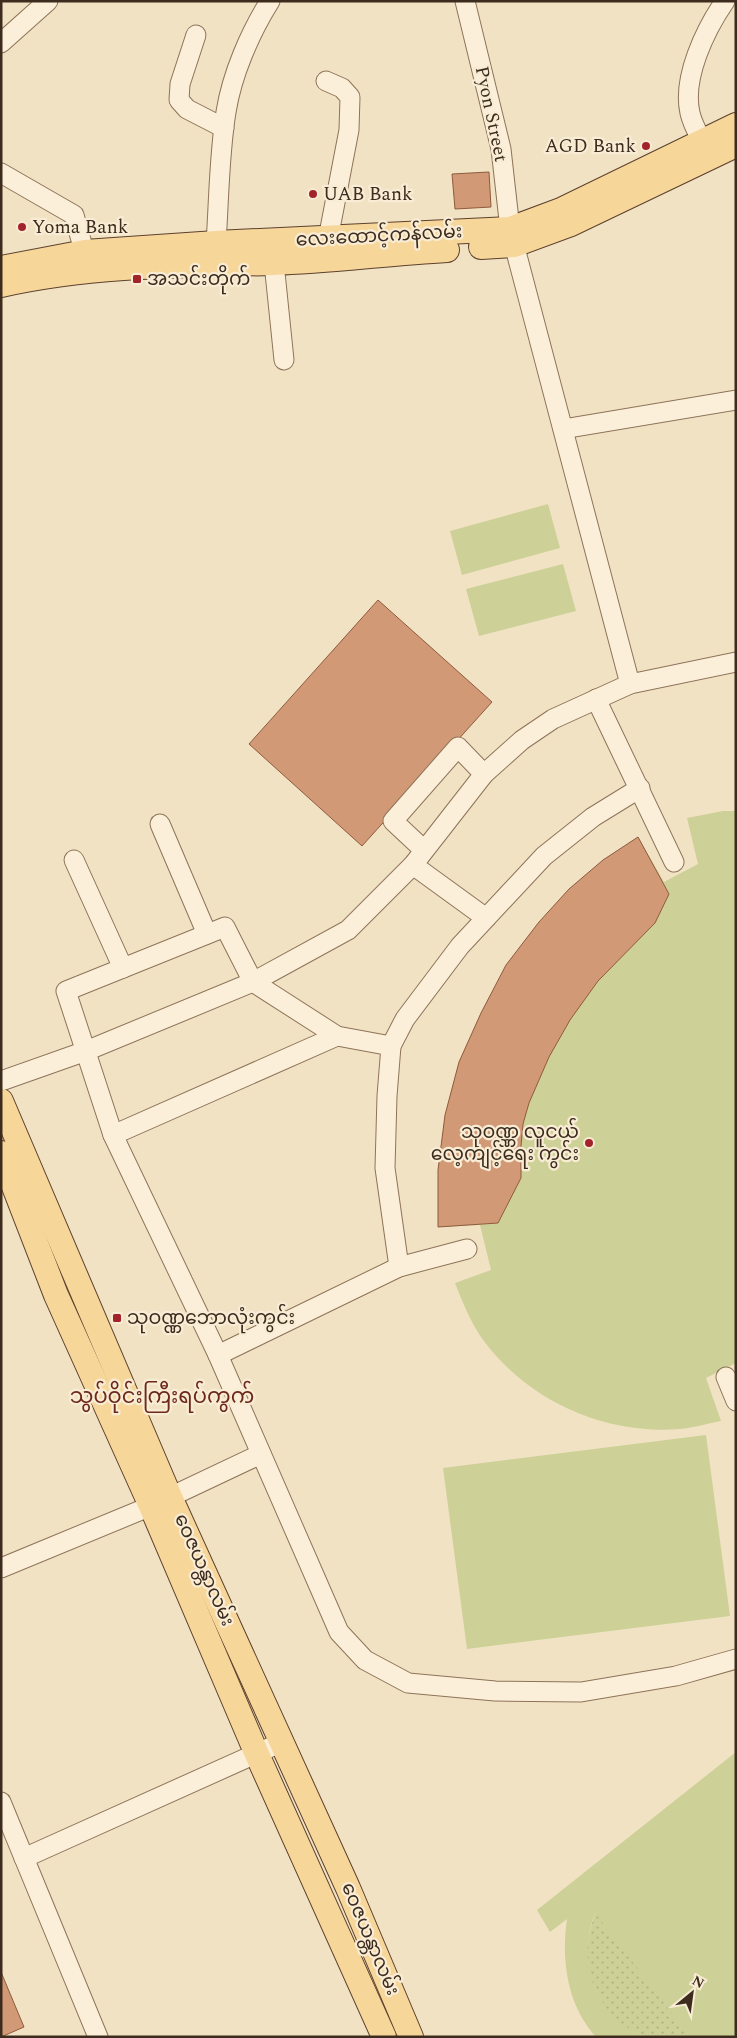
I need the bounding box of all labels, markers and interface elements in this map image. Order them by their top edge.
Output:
street label: Pyon Street [467,63,515,165]
place label: AGD Bank [545,132,636,161]
marker: AGD Bank [640,140,652,152]
place label: UAB Bank [323,180,413,209]
marker: UAB Bank [307,188,319,200]
place label: Yoma Bank [32,213,129,242]
street label: လေးထောင့်ကန်လမ်း [295,216,463,255]
marker: Yoma Bank [16,221,28,233]
place label: အသင်းတိုက် [147,264,250,295]
marker: အသင်းတိုက် [131,273,143,285]
place label: သုဝဏ္ဏ လူငယ် လေ့ကျင့်ရေး ကွင်း [431,1117,579,1169]
marker: သုဝဏ္ဏ လူငယ် လေ့ကျင့်ရေး ကွင်း [583,1137,595,1149]
place label: သုဝဏ္ဏဘောလုံးကွင်း [127,1303,295,1334]
marker: သုဝဏ္ဏဘောလုံးကွင်း [111,1312,123,1324]
district label: သွပ်ဝိုင်းကြီးရပ်ကွက် [70,1380,254,1413]
street label: ဝေဇယန္တာလမ်း [166,1509,243,1631]
street label: ဝေဇယန္တာလမ်း [333,1878,408,2000]
north arrow [667,1968,717,2018]
text: N [688,1970,708,1994]

